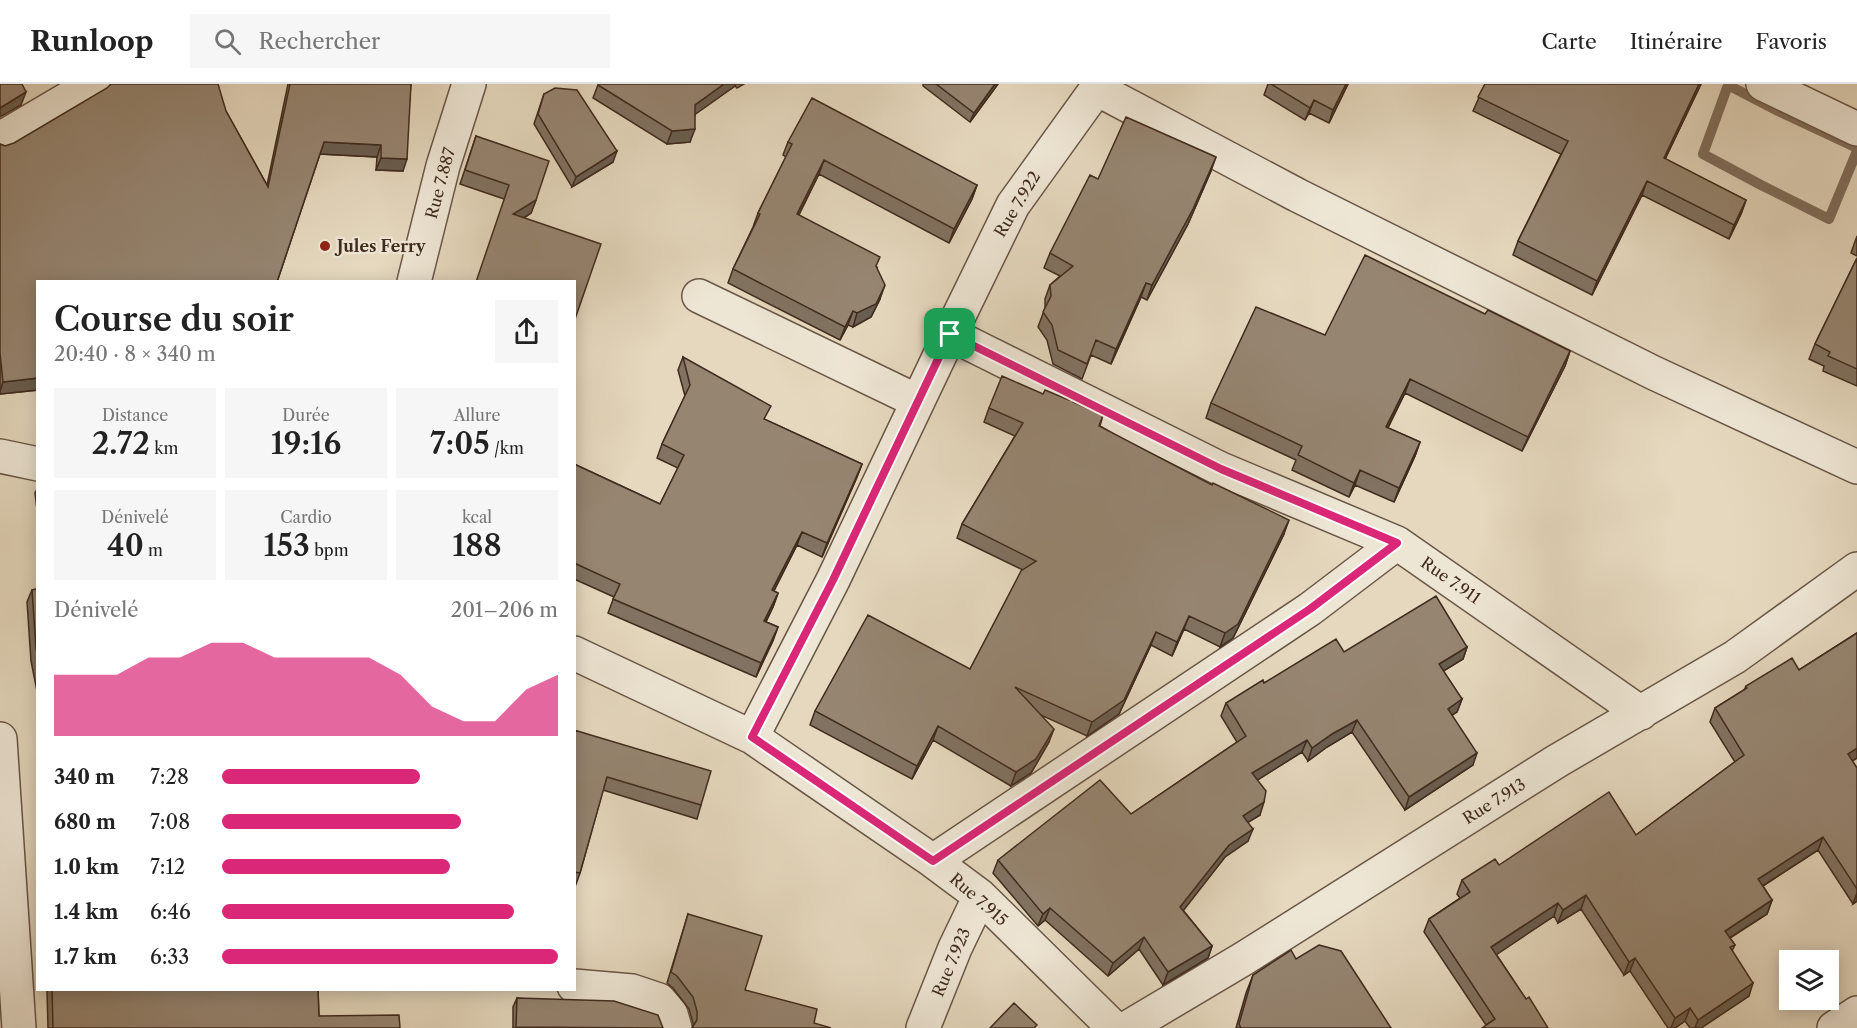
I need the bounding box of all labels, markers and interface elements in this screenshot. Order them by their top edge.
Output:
search box [190,14,610,68]
text: Runloop [30,24,154,58]
icon: search [211,25,244,58]
text: Rechercher [259,28,380,55]
text: Carte [1541,29,1597,54]
text: Itinéraire [1630,29,1723,54]
text: Favoris [1756,29,1827,54]
street label: Rue 7.887 [421,145,459,221]
street label: Rue 7.922 [990,167,1044,241]
place label: Jules Ferry [334,236,427,256]
marker: Jules Ferry [318,239,332,253]
text: Course du soir [54,299,294,340]
button: share [495,300,558,363]
pin [924,308,975,359]
icon: arrive [933,317,966,350]
text: 20:40 · 8 × 340 m [54,342,216,366]
text: Distance [102,405,168,425]
text: Durée [282,405,330,425]
text: Allure [454,405,500,425]
text: 2.72 [92,425,150,462]
text: 19:16 [271,425,341,462]
text: 7:05 [430,425,490,462]
text: km [150,438,178,458]
text: /km [490,438,524,458]
text: Dénivelé [101,507,169,527]
text: Cardio [280,507,332,527]
text: kcal [462,507,492,527]
text: 40 [107,527,144,564]
text: 153 [263,527,310,564]
text: 188 [452,527,502,564]
text: m [144,540,163,560]
text: bpm [310,540,349,560]
street label: Rue 7.911 [1417,552,1485,608]
text: Dénivelé [54,598,138,622]
text: 201–206 m [451,598,558,622]
text: 340 m [54,765,115,789]
text: 7:28 [150,765,189,789]
street label: Rue 7.913 [1459,774,1529,828]
text: 680 m [54,810,116,834]
text: 7:08 [150,810,190,834]
text: 1.0 km [54,855,119,879]
text: 7:12 [150,855,185,879]
street label: Rue 7.915 [946,868,1012,930]
text: 1.4 km [54,900,119,924]
text: 6:46 [150,900,191,924]
street label: Rue 7.923 [928,925,974,999]
text: 1.7 km [54,945,117,969]
text: 6:33 [150,945,189,969]
map controls [1779,950,1839,1010]
button: layers [1779,950,1839,1010]

